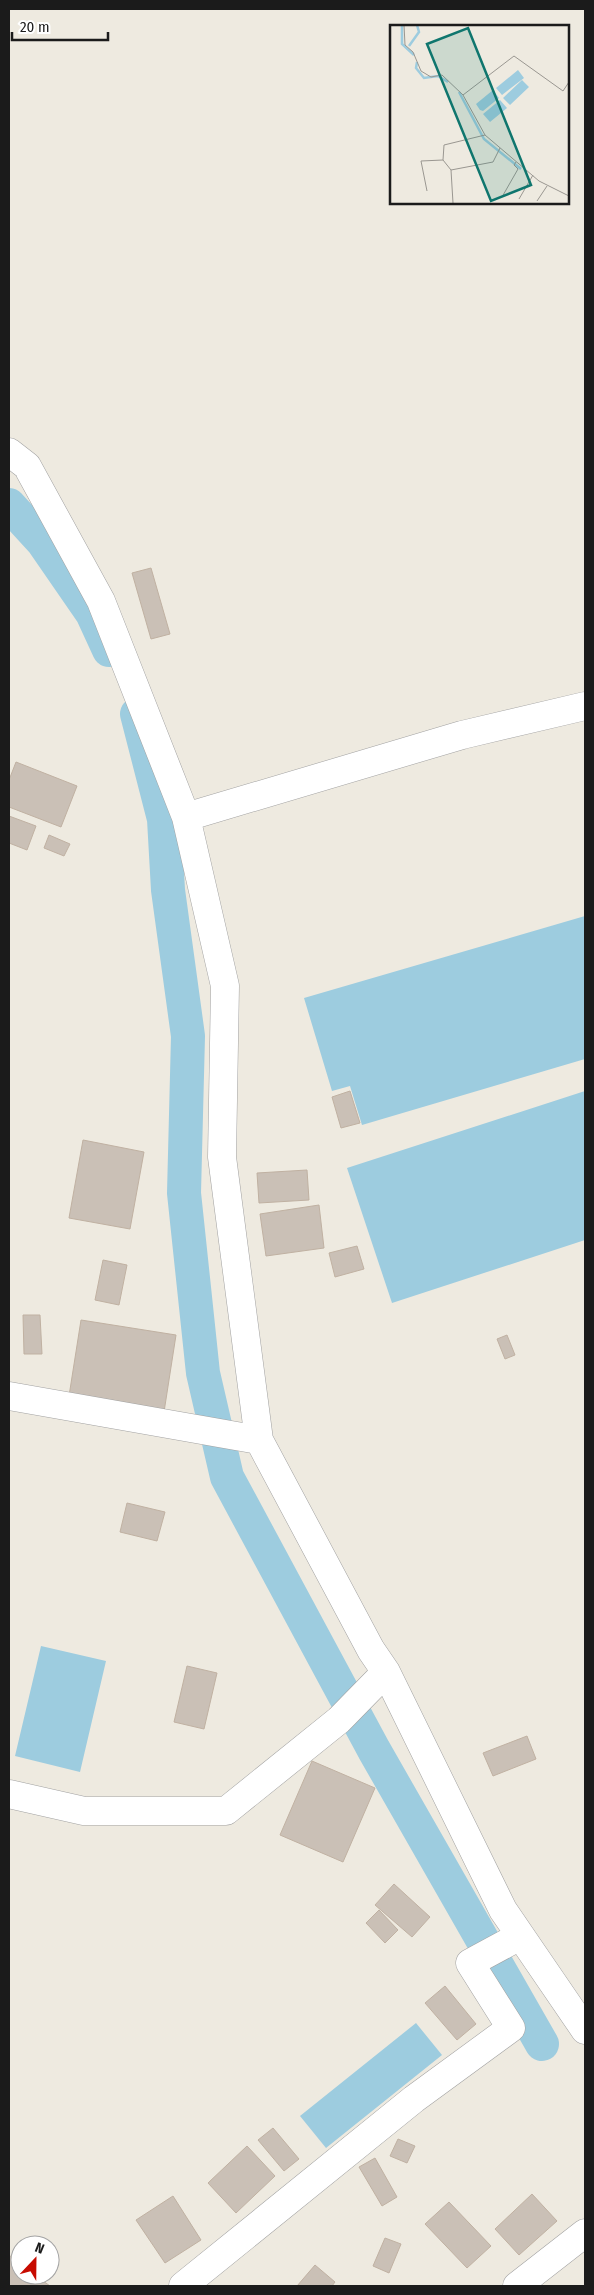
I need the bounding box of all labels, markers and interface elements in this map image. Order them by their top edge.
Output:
scale bar [12,10,109,42]
text: 20 m [20,18,50,36]
inset map [390,25,569,204]
north arrow [10,2235,60,2285]
text: N [33,2239,47,2258]

